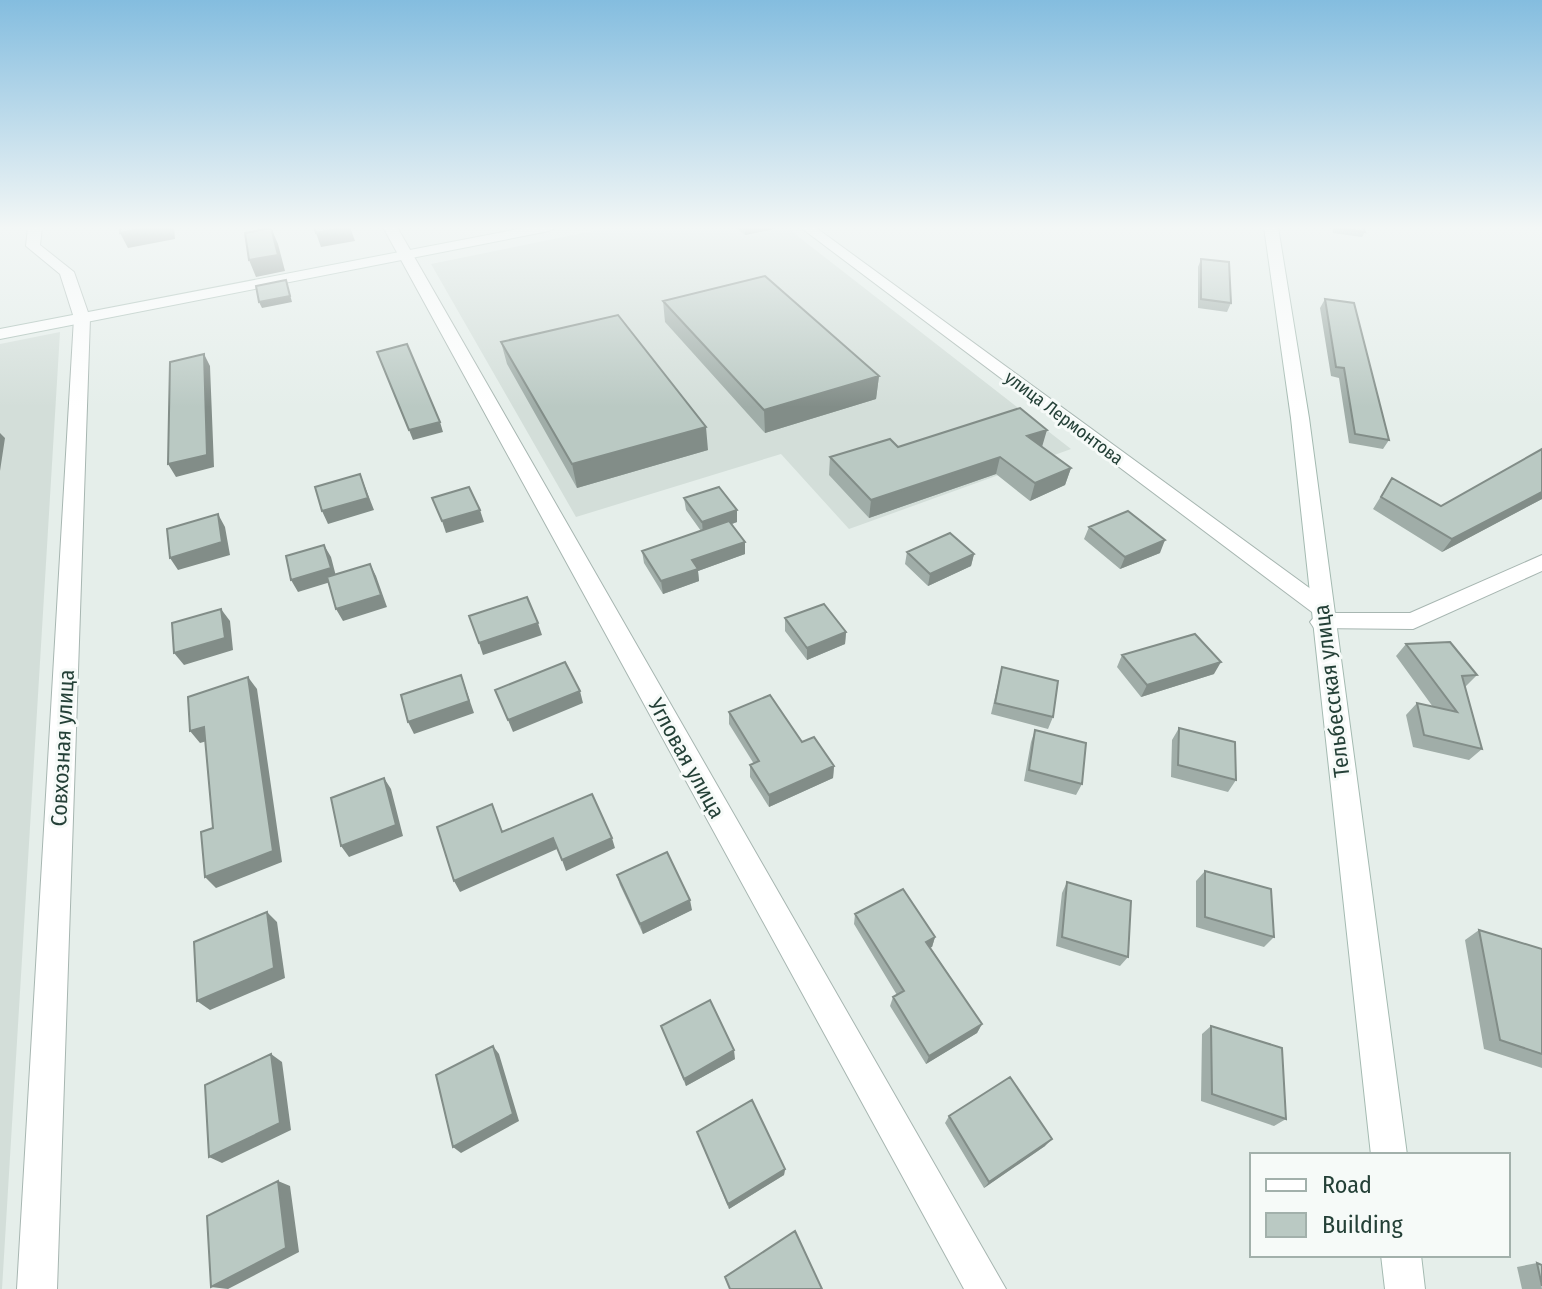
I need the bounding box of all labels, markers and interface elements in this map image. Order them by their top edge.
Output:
street label: улица Лермонтова [1001,366,1128,470]
street label: Тельбесская улица [1308,603,1355,779]
street label: Совхозная улица [45,669,80,827]
street label: Угловая улица [642,693,731,823]
legend [1250,1153,1510,1257]
text: Road [1322,1171,1372,1199]
text: Building [1322,1211,1404,1239]

